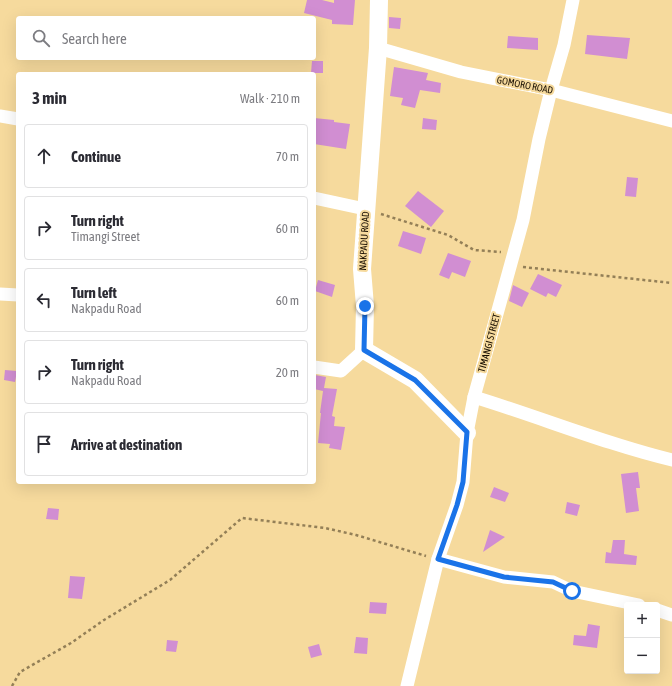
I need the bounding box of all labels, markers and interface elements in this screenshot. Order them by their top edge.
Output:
search box [16,16,316,60]
icon: search [30,27,52,49]
text: Search here [62,30,127,47]
street label: GOMORO ROAD [496,74,554,96]
text: 3 min [32,88,67,108]
text: Walk · 210 m [240,91,300,106]
icon: ahead [33,145,55,167]
text: Continue [71,148,121,165]
text: 70 m [276,149,299,164]
street label: NAKPADU ROAD [357,211,371,271]
text: Turn right [71,212,124,229]
icon: right [33,217,55,239]
text: 60 m [276,221,299,236]
text: Timangi Street [71,229,140,244]
text: Turn left [71,284,117,301]
icon: left [33,289,55,311]
text: 60 m [276,293,299,308]
route end [356,297,374,315]
text: Nakpadu Road [71,301,142,316]
street label: TIMANGI STREET [476,312,502,373]
text: Turn right [71,356,124,373]
icon: right [33,361,55,383]
text: 20 m [276,365,299,380]
text: Nakpadu Road [71,373,142,388]
icon: arrive [33,433,55,455]
text: Arrive at destination [71,436,182,453]
route start [563,582,581,600]
map controls [624,602,660,674]
button: + [624,602,660,638]
button: − [624,638,660,674]

